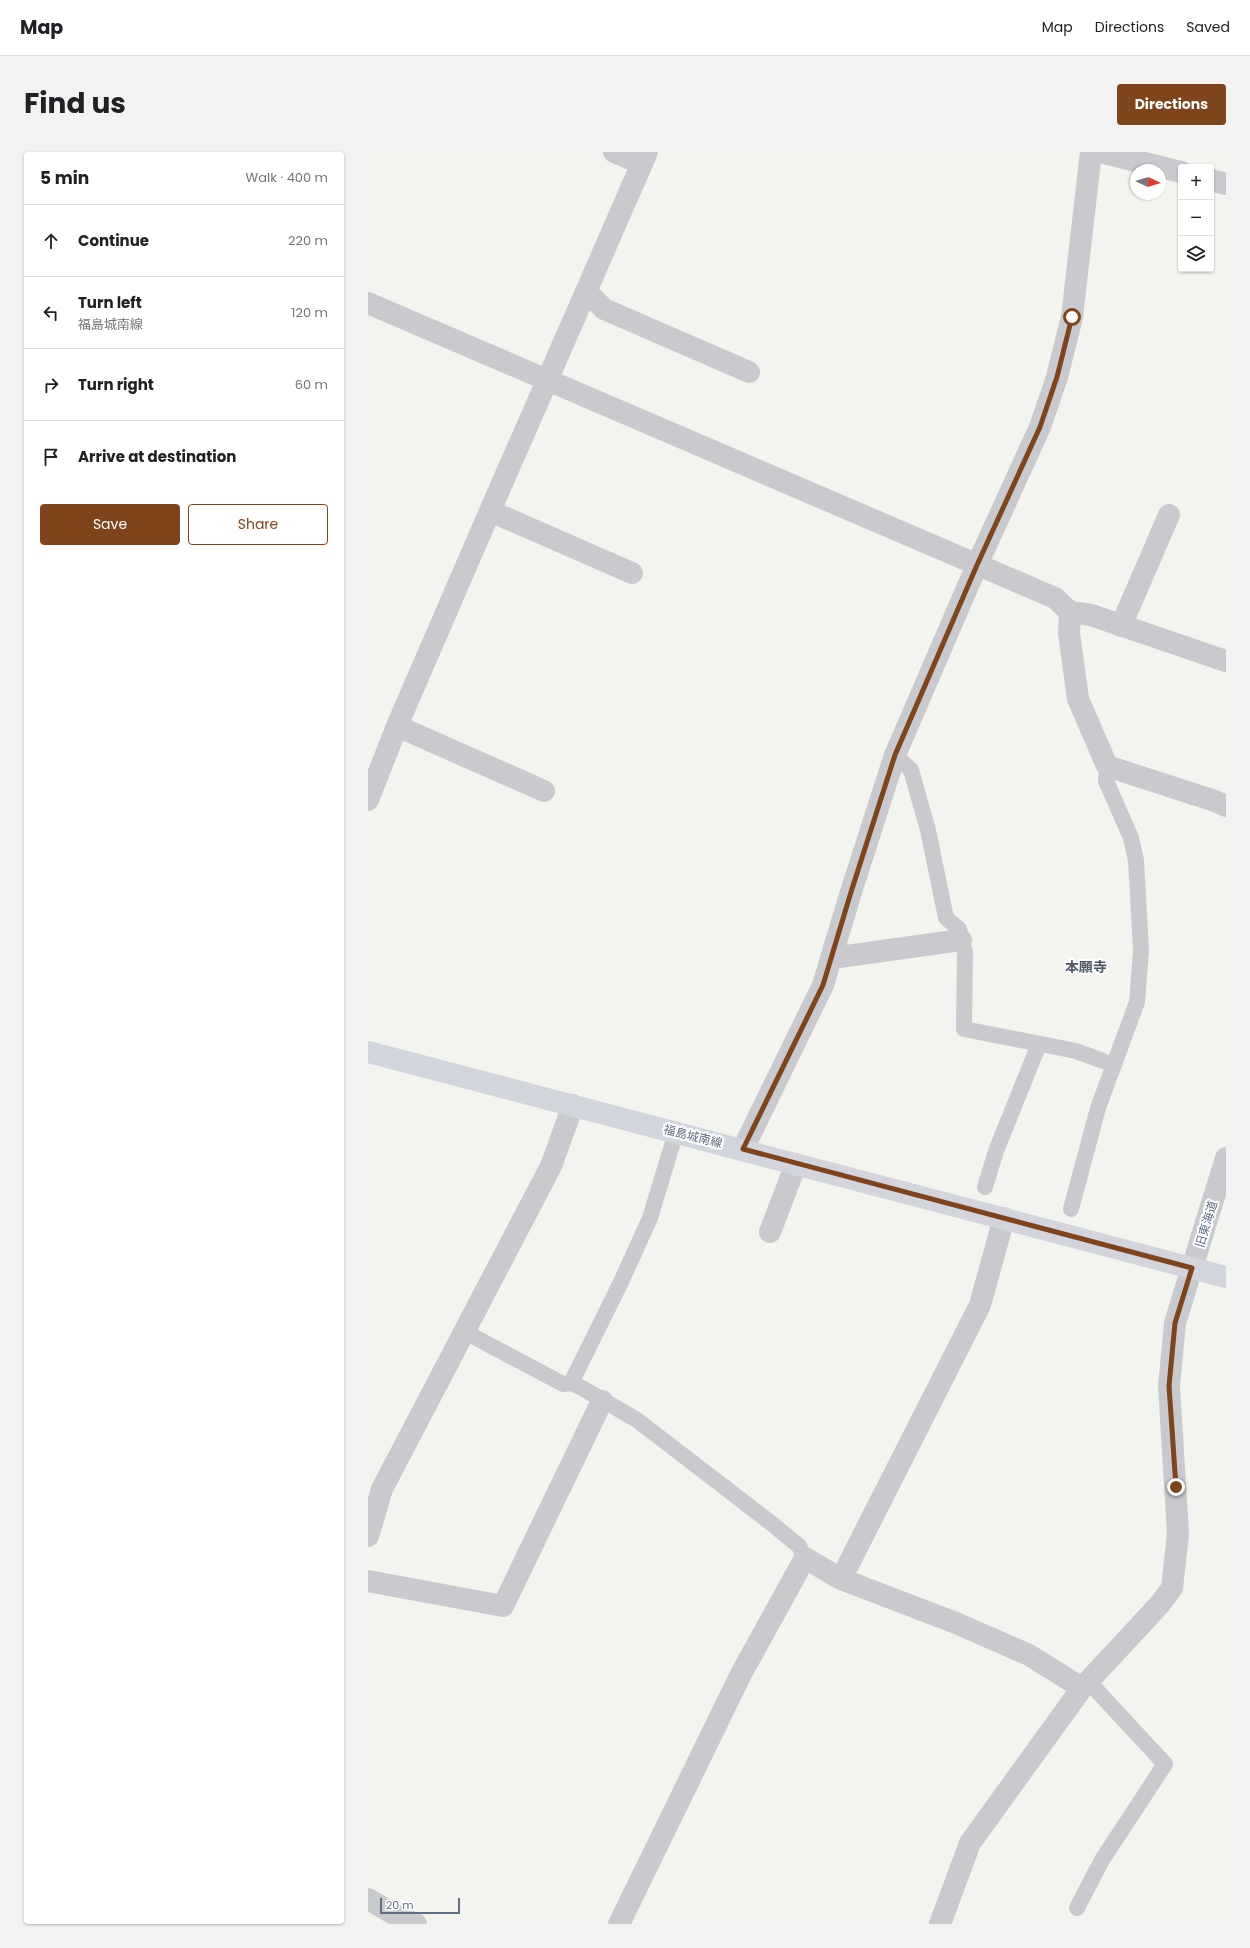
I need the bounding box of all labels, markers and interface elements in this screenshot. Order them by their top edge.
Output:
text: Map [20,14,63,41]
text: Map [1042,17,1073,37]
text: Directions [1095,17,1164,37]
text: Saved [1186,17,1230,37]
text: Find us [24,84,126,123]
button: Directions [1117,84,1226,125]
north arrow [1130,164,1166,200]
map controls [1178,164,1214,272]
button: + [1178,164,1214,200]
text: 5 min [40,166,89,190]
text: Walk · 400 m [246,168,328,187]
button: − [1178,200,1214,236]
icon: ahead [40,230,62,252]
text: Continue [78,230,149,251]
text: 220 m [288,231,328,250]
button: layers [1178,236,1214,272]
text: Turn left [78,292,142,313]
icon: left [40,302,62,324]
text: 120 m [291,303,328,322]
route start [1063,308,1081,326]
text: 福島城南線 [78,315,143,334]
icon: right [40,374,62,396]
text: Turn right [78,374,154,395]
text: 60 m [295,375,328,394]
icon: arrive [40,446,62,468]
text: Arrive at destination [78,446,236,467]
button: Save [40,504,180,545]
button: Share [188,504,328,545]
district label: 本願寺 [1065,957,1107,977]
street label: 福島城南線 [662,1120,724,1152]
street label: 旧東海道 [1191,1199,1221,1249]
route end [1167,1478,1185,1496]
scale bar [380,1896,460,1915]
text: 20 m [386,1897,414,1913]

